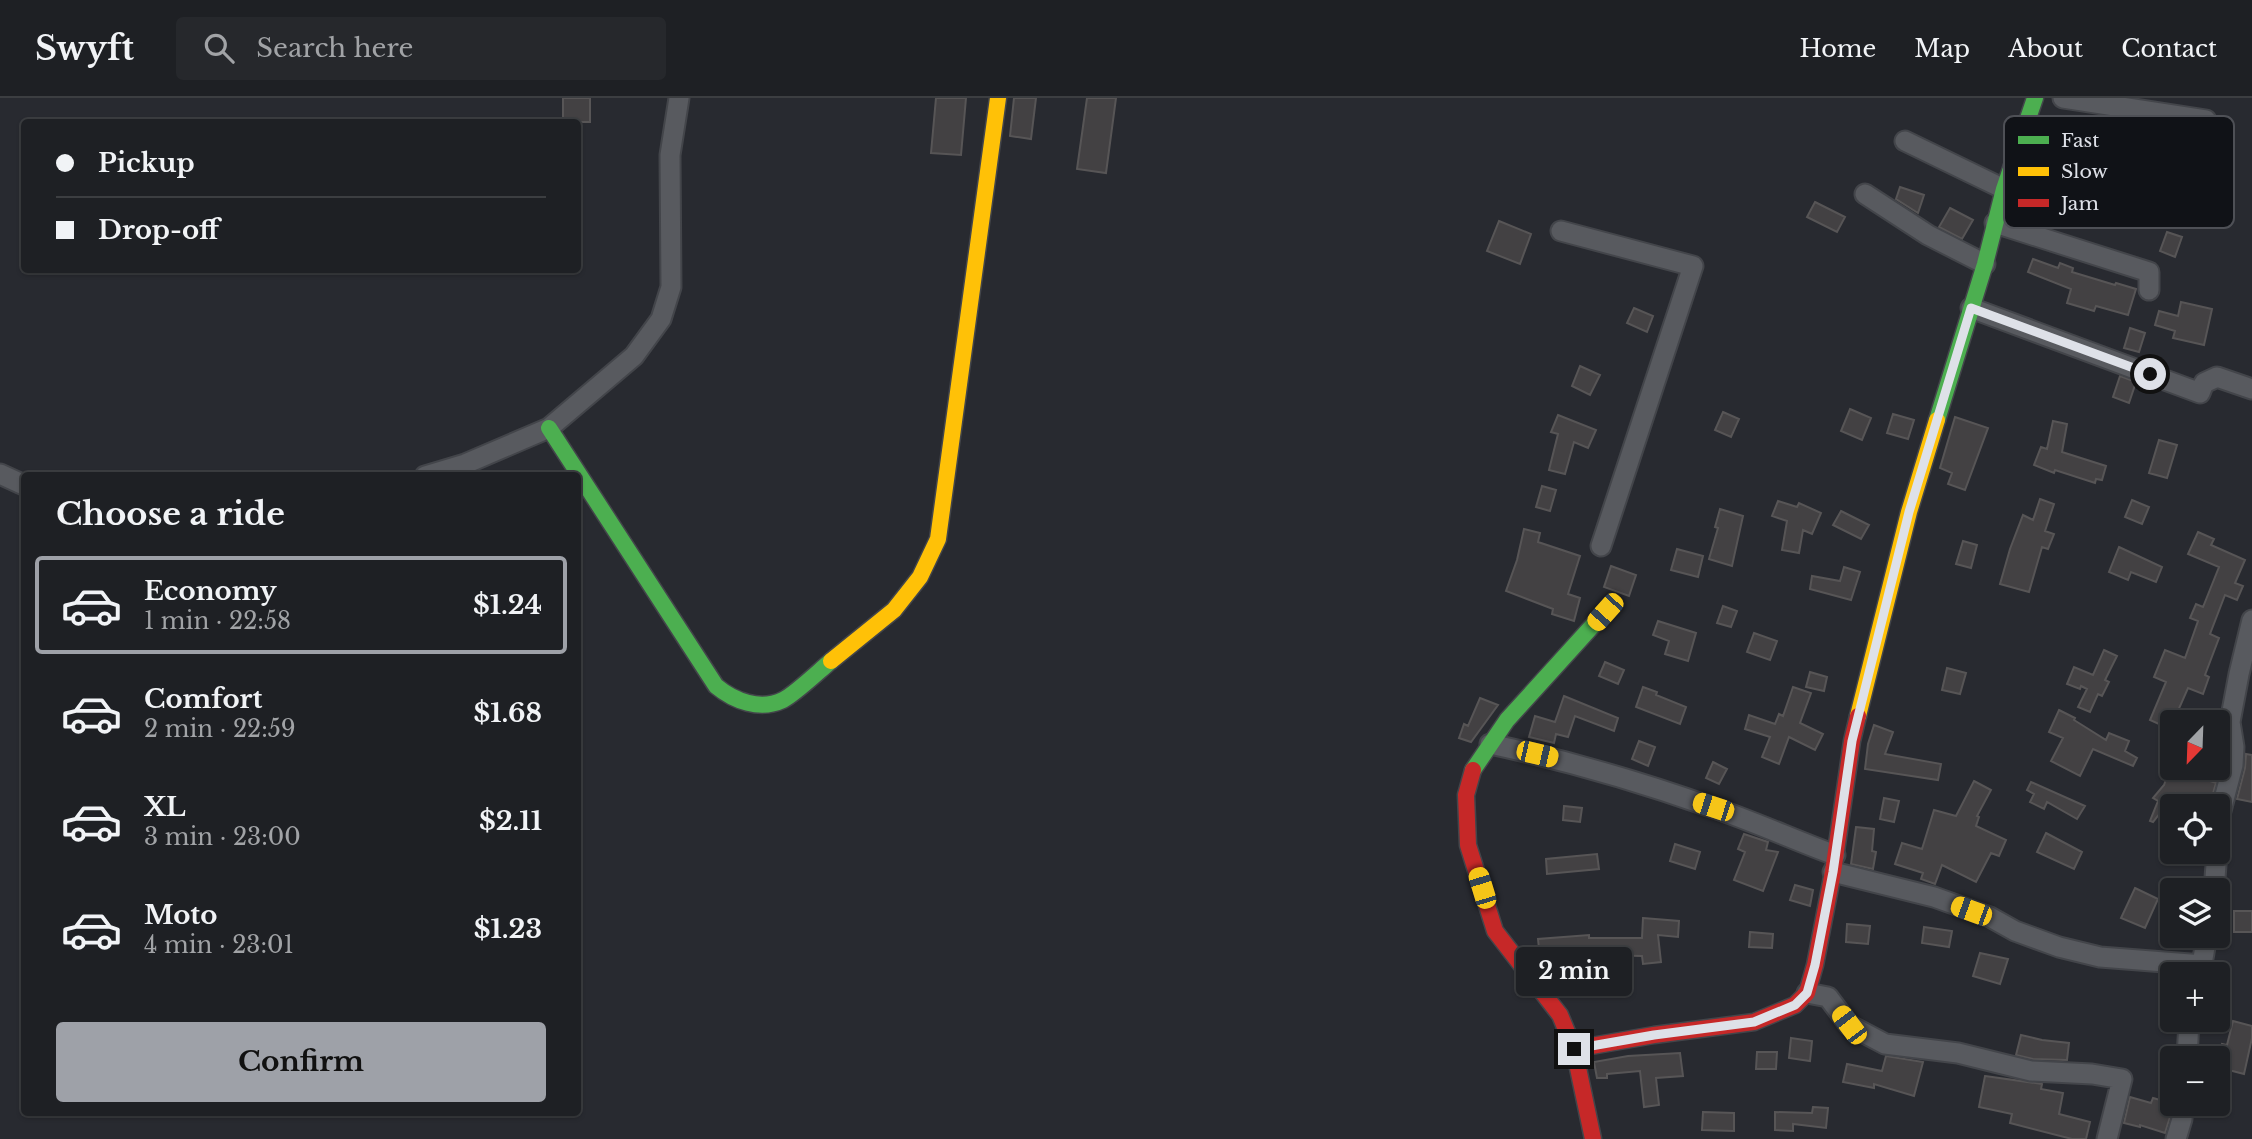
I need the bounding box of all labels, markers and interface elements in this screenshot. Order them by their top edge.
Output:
search box [176,17,666,80]
text: Swyft [35,28,134,69]
icon: search [200,29,238,67]
text: Search here [256,32,414,64]
text: Home [1800,34,1876,63]
text: Map [1914,34,1970,63]
text: About [2008,34,2083,63]
text: Contact [2121,34,2217,63]
legend [2004,116,2234,228]
text: Fast [2061,129,2100,152]
text: Pickup [98,147,195,179]
text: Slow [2061,160,2108,183]
text: Jam [2058,192,2099,215]
text: Drop-off [98,214,219,246]
route start [2134,358,2166,390]
text: Choose a ride [56,494,285,534]
icon: car [60,574,123,637]
text: Economy [144,575,277,607]
text: $1.24 [473,589,542,621]
car [1584,589,1627,635]
text: 1 min · 22:58 [144,607,291,635]
icon: car [60,682,123,745]
text: Comfort [144,683,262,715]
text: $1.68 [473,697,542,729]
north arrow [2160,710,2230,780]
map controls [2160,710,2230,1116]
text: 2 min · 22:59 [144,715,296,743]
car [1515,739,1560,769]
icon: car [60,790,123,853]
text: XL [144,791,186,823]
car [1690,791,1737,823]
button: locate [2160,794,2230,864]
text: $2.11 [479,805,542,837]
text: 3 min · 23:00 [144,823,301,851]
car [1466,865,1499,911]
button: layers [2160,878,2230,948]
car [1948,894,1995,928]
icon: car [60,898,123,961]
text: Moto [144,899,217,931]
text: $1.23 [474,913,542,945]
text: 4 min · 23:01 [144,931,294,959]
callout: 2 min [1516,948,1632,996]
text: 2 min [1538,957,1610,985]
button: + [2160,962,2230,1032]
car [1828,1002,1871,1048]
button: Confirm [56,1022,546,1102]
route end [1558,1033,1590,1065]
button: − [2160,1046,2230,1116]

